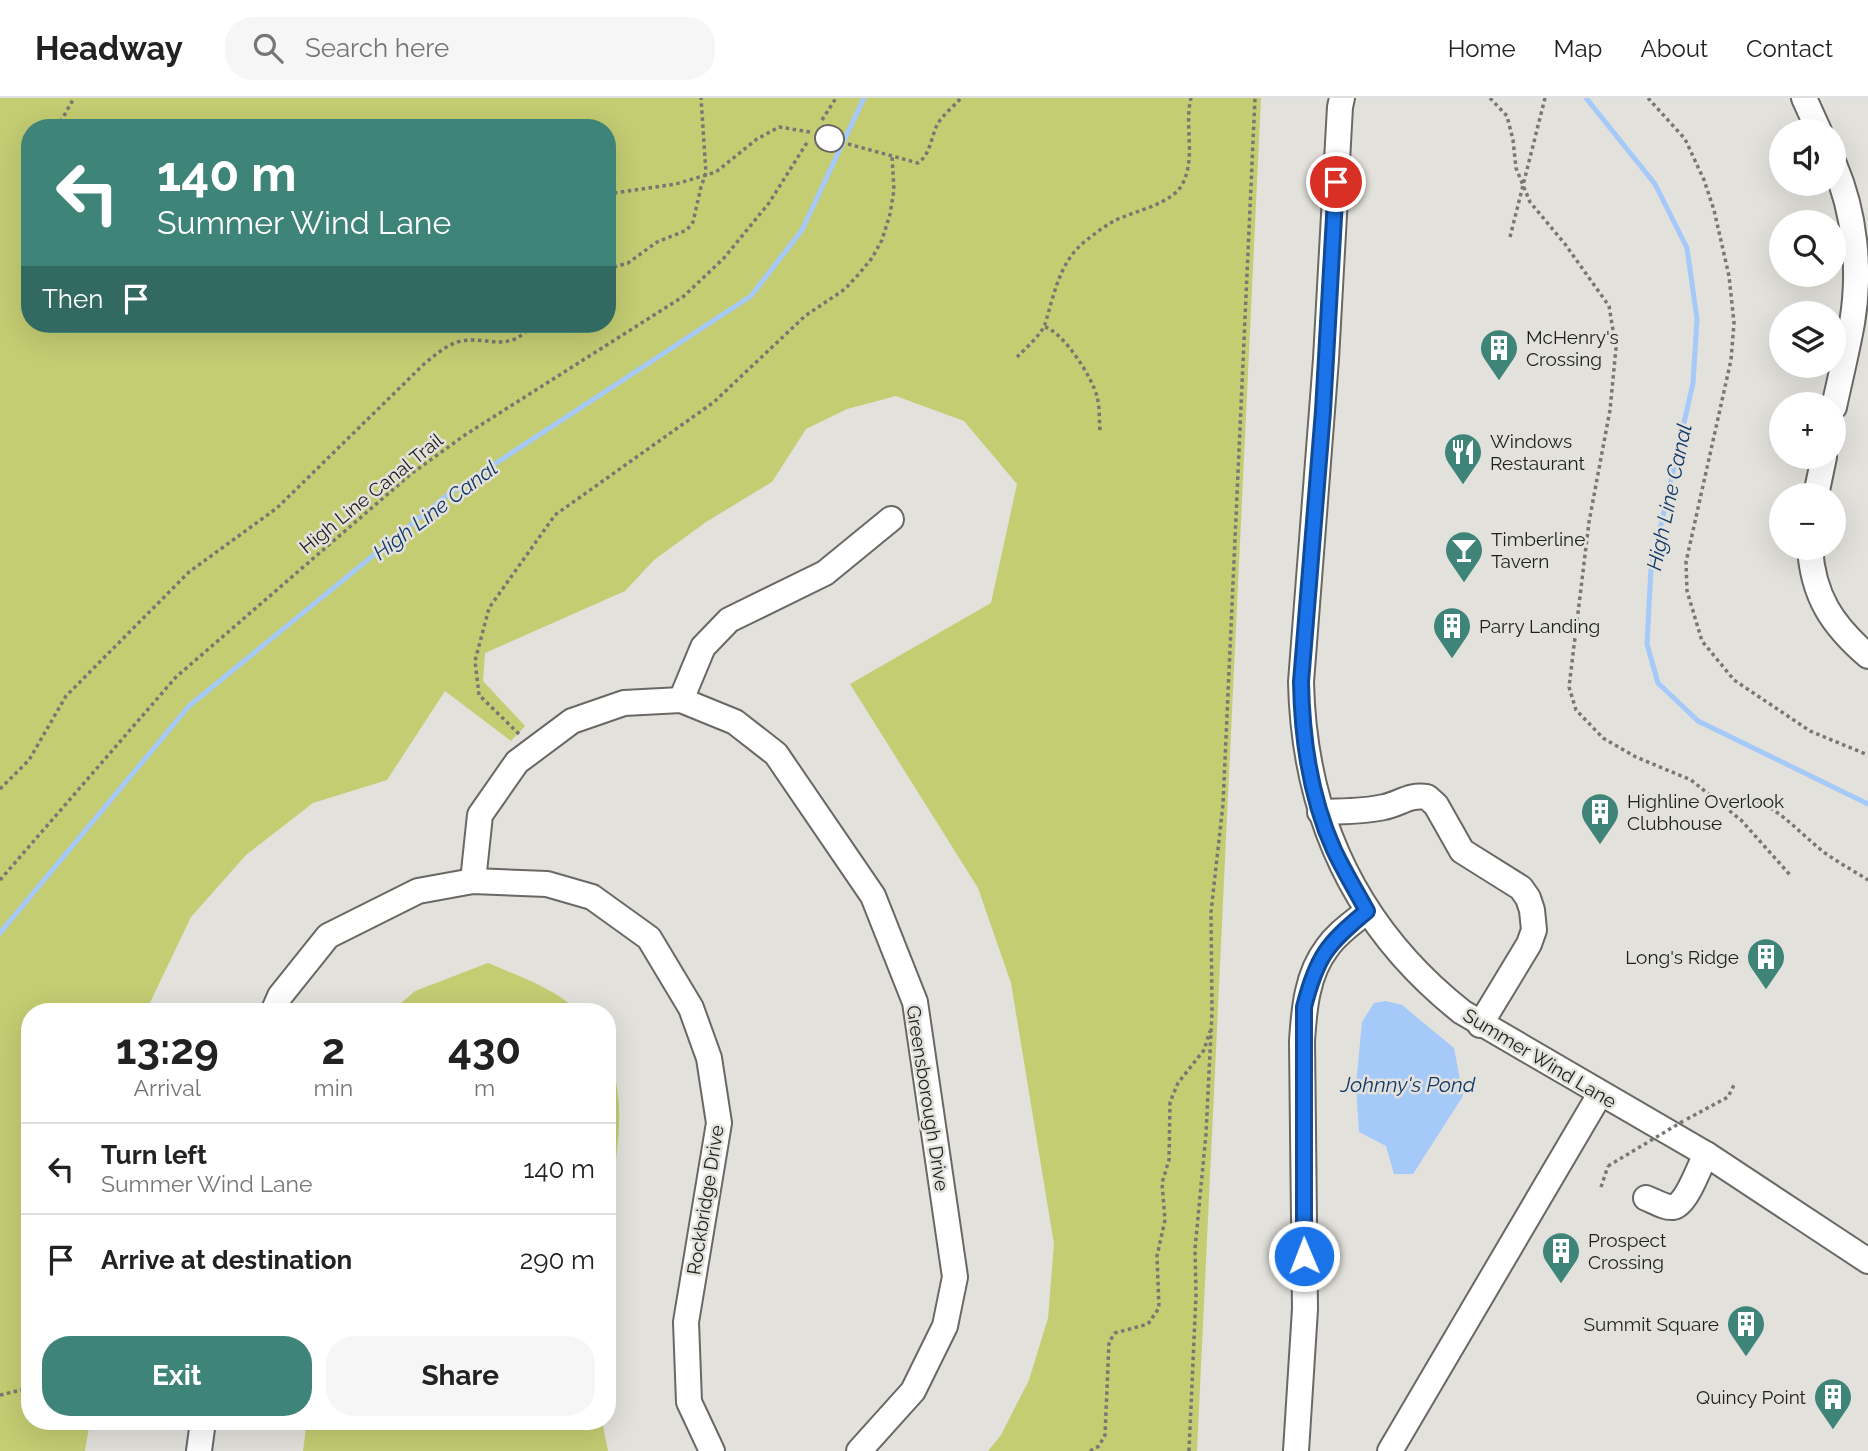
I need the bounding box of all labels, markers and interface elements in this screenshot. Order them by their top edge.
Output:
search box [225,17,715,80]
text: Headway [35,29,183,68]
icon: search [249,29,287,67]
text: Search here [305,33,449,63]
text: Home [1448,34,1516,63]
text: Map [1554,34,1602,63]
text: About [1640,34,1708,63]
text: Contact [1746,34,1833,63]
map controls [1769,119,1846,560]
button: sound [1769,119,1846,196]
text: 140 m [157,145,297,202]
icon: left [42,147,133,238]
pin [1306,152,1366,212]
icon: arrive [1317,163,1355,201]
text: Summer Wind Lane [157,204,451,241]
button: search [1769,210,1846,287]
icon: arrive [117,280,155,318]
text: Then [42,284,103,314]
button: layers [1769,301,1846,378]
place label: McHenry's Crossing [1526,326,1619,370]
building icon: McHenry's Crossing [1478,327,1520,382]
button: + [1769,392,1846,469]
water label: High Line Canal [1641,421,1697,573]
street label: High Line Canal Trail [294,428,448,558]
place label: Windows Restaurant [1490,430,1585,474]
restaurant icon: Windows Restaurant [1442,431,1484,486]
water label: High Line Canal [368,455,502,565]
button: − [1769,483,1846,560]
place label: Timberline Tavern [1491,528,1585,572]
bar icon: Timberline Tavern [1443,529,1485,584]
building icon: Parry Landing [1431,605,1473,660]
place label: Parry Landing [1479,615,1600,637]
place label: Highline Overlook Clubhouse [1627,790,1784,834]
building icon: Highline Overlook Clubhouse [1579,791,1621,846]
building icon: Long's Ridge [1745,936,1787,991]
place label: Long's Ridge [1625,946,1739,968]
street label: Greensborough Drive [902,1004,954,1192]
street label: Summer Wind Lane [1459,1004,1621,1112]
text: 13:29 [116,1025,219,1074]
text: 2 [322,1025,345,1074]
text: 430 [448,1025,521,1074]
water label: Johnny's Pond [1340,1072,1476,1097]
text: Arrival [134,1074,201,1101]
text: min [314,1074,353,1101]
text: m [474,1074,495,1101]
street label: Rockbridge Drive [682,1124,728,1276]
text: Turn left [101,1140,207,1170]
icon: left [42,1150,80,1188]
text: 140 m [523,1154,595,1184]
text: Summer Wind Lane [101,1170,313,1197]
position arrow [1267,1219,1341,1293]
place label: Prospect Crossing [1588,1229,1667,1273]
building icon: Prospect Crossing [1540,1230,1582,1285]
icon: arrive [42,1241,80,1279]
text: Arrive at destination [101,1245,352,1275]
text: 290 m [520,1245,595,1275]
building icon: Summit Square [1725,1303,1767,1358]
place label: Summit Square [1583,1313,1719,1335]
button: Exit [42,1336,312,1416]
button: Share [326,1336,595,1416]
building icon: Quincy Point [1812,1376,1854,1431]
place label: Quincy Point [1696,1386,1807,1408]

